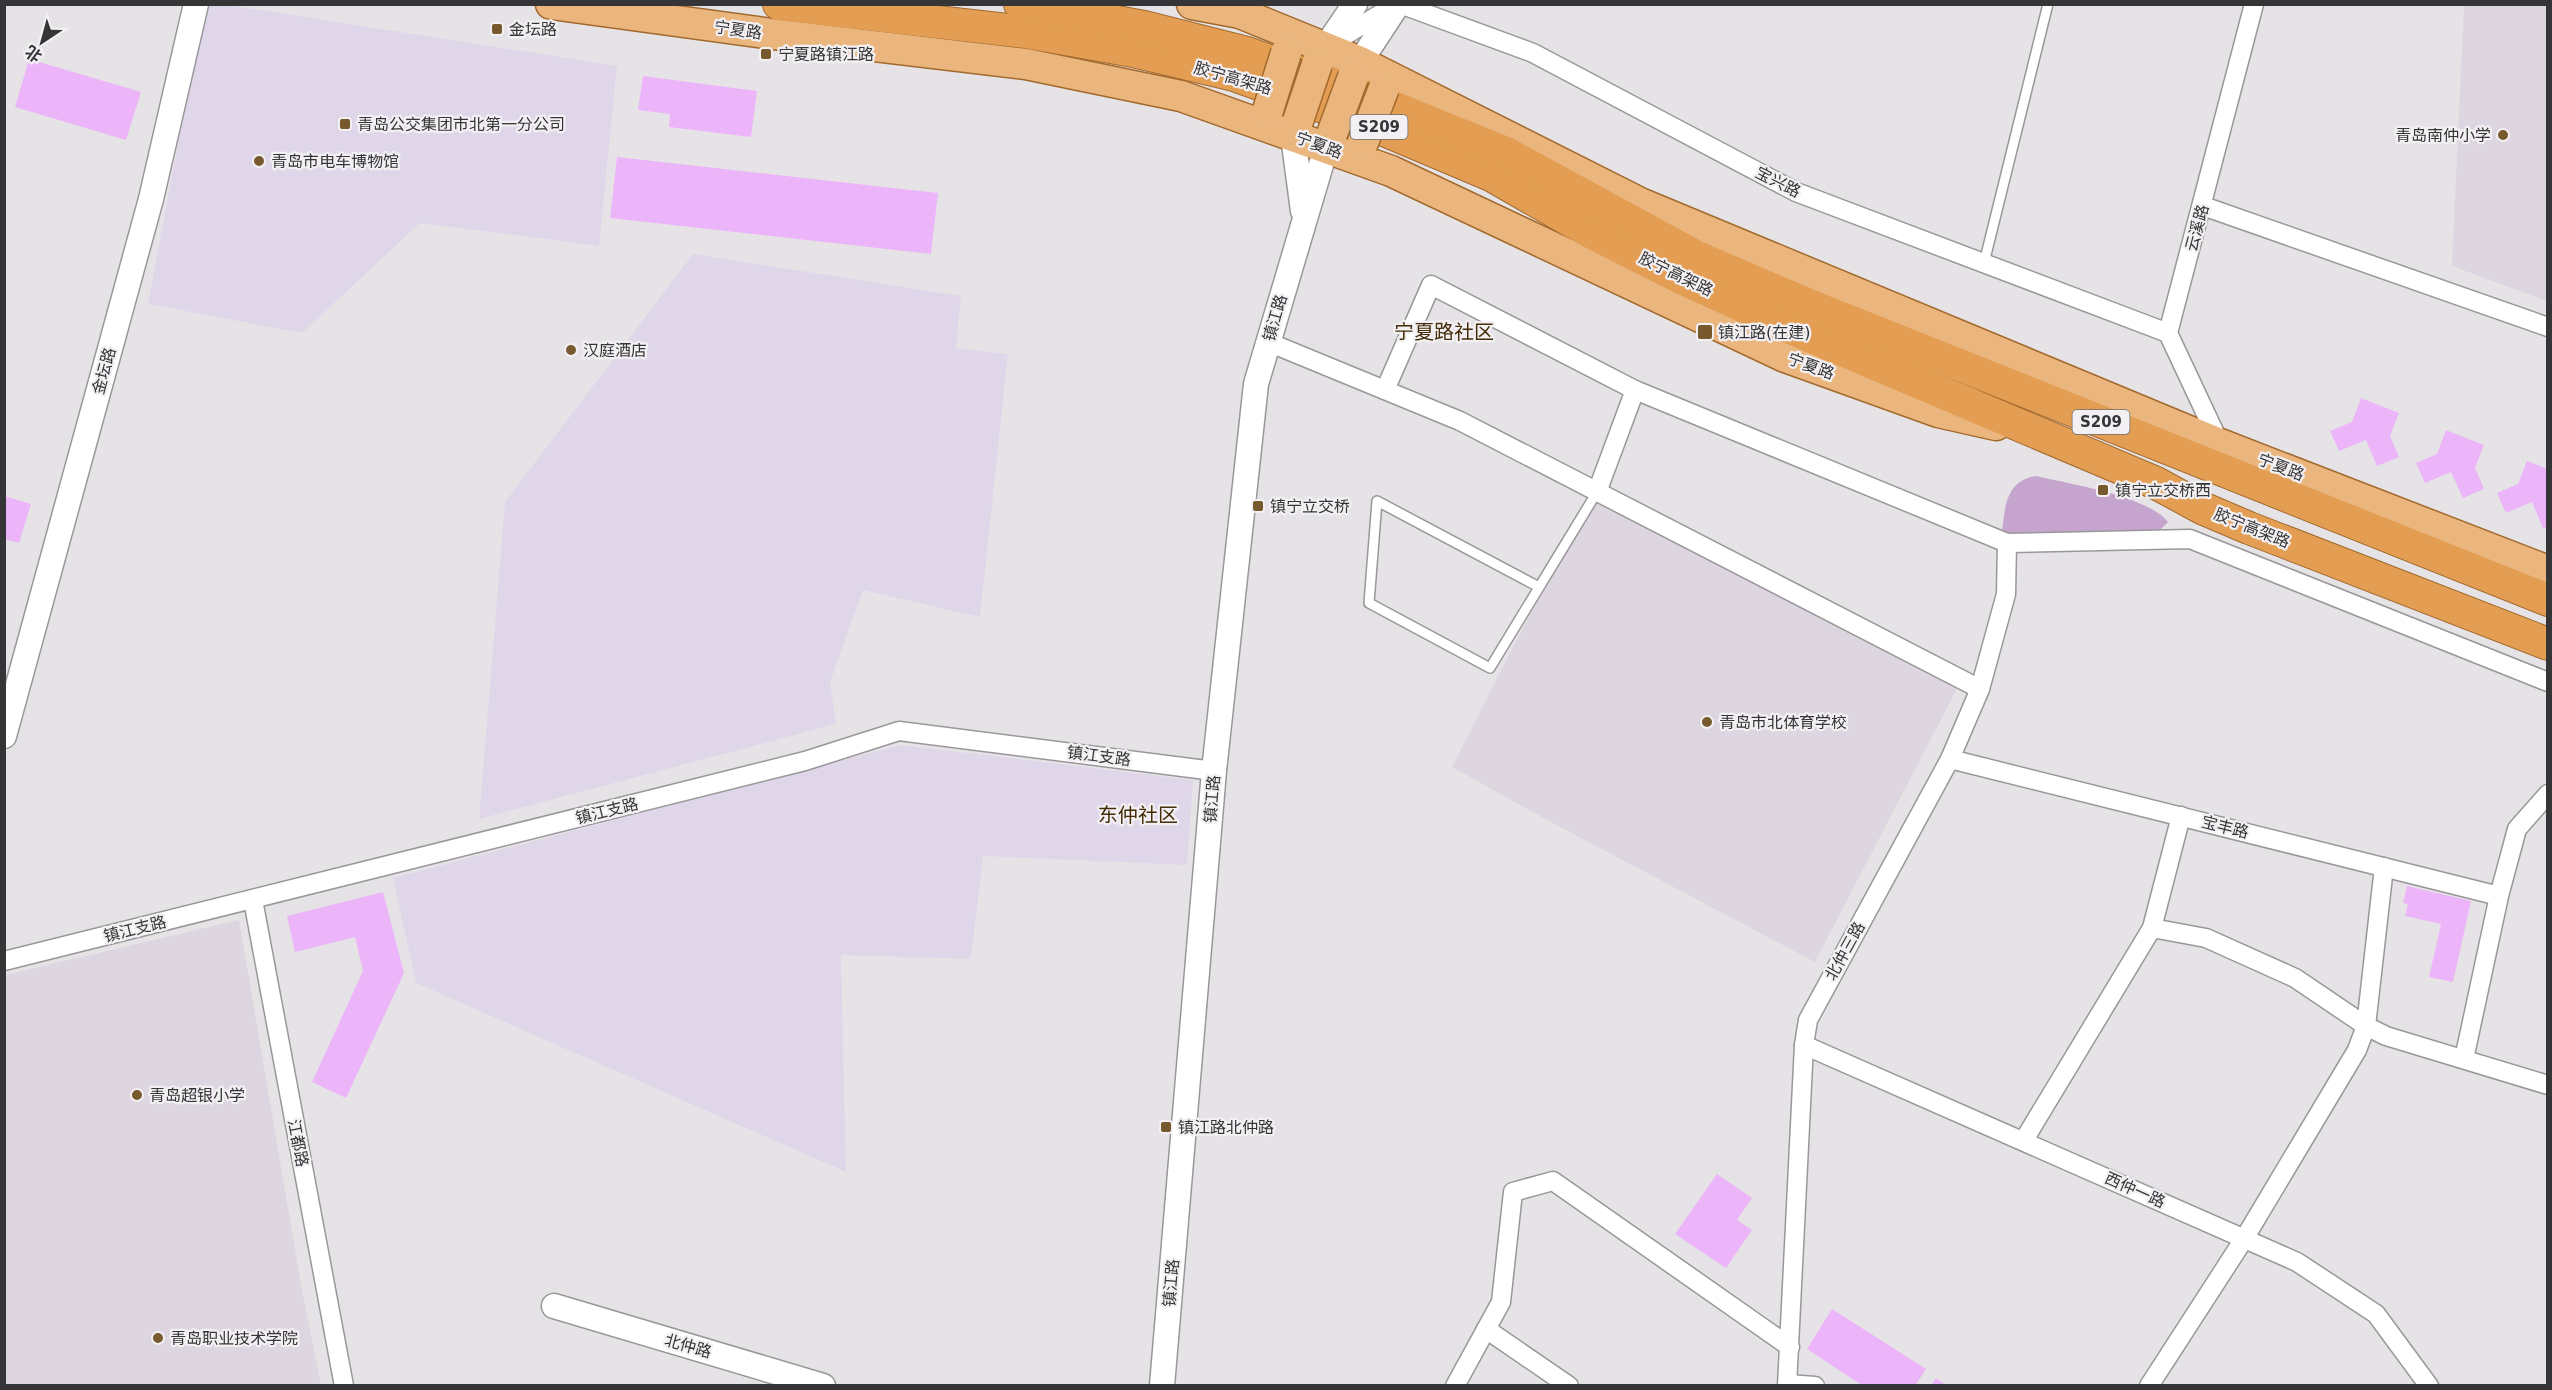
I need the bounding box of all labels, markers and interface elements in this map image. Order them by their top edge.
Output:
north arrow [12,12,72,72]
street label: 宁夏路 [713,17,763,43]
place label: 金坛路 [509,20,557,39]
marker: 金坛路 [490,22,504,36]
text: 北 [21,41,46,66]
place label: 宁夏路镇江路 [778,45,874,64]
marker: 宁夏路镇江路 [759,47,773,61]
street label: 胶宁高架路 [1192,58,1274,98]
place label: 青岛公交集团市北第一分公司 [357,115,565,134]
road number: S209 [1350,115,1408,139]
marker: 青岛公交集团市北第一分公司 [338,117,352,131]
place label: 青岛南仲小学 [2395,126,2491,145]
street label: 宁夏路 [1293,128,1345,162]
marker: 青岛南仲小学 [2496,128,2510,142]
place label: 青岛市电车博物馆 [271,152,399,171]
marker: 青岛市电车博物馆 [252,154,266,168]
street label: 宝兴路 [1752,163,1804,201]
street label: 云溪路 [2182,202,2212,254]
street label: 胶宁高架路 [1636,248,1716,300]
street label: 镇江路 [1259,292,1291,344]
district label: 宁夏路社区 [1394,320,1494,344]
marker: 镇江路(在建) [1696,323,1714,341]
place label: 镇江路(在建) [1718,323,1811,342]
place label: 汉庭酒店 [583,341,647,360]
marker: 汉庭酒店 [564,343,578,357]
street label: 金坛路 [89,345,119,397]
street label: 宁夏路 [1785,349,1837,383]
road number: S209 [2072,410,2130,434]
street label: 宁夏路 [2255,450,2307,484]
place label: 镇宁立交桥西 [2115,481,2211,500]
marker: 镇宁立交桥西 [2096,483,2110,497]
place label: 镇宁立交桥 [1270,497,1350,516]
marker: 镇宁立交桥 [1251,499,1265,513]
street label: 胶宁高架路 [2211,504,2293,552]
place label: 青岛市北体育学校 [1719,713,1847,732]
marker: 青岛市北体育学校 [1700,715,1714,729]
street label: 镇江支路 [1066,743,1132,769]
street label: 镇江路 [1200,774,1224,824]
street label: 镇江支路 [574,794,640,828]
district label: 东仲社区 [1098,803,1178,827]
street label: 宝丰路 [2199,812,2251,842]
street label: 镇江支路 [102,912,168,946]
street label: 北仲三路 [1821,918,1869,984]
place label: 青岛超银小学 [149,1086,245,1105]
marker: 青岛超银小学 [130,1088,144,1102]
street label: 江都路 [284,1118,312,1168]
place label: 镇江路北仲路 [1178,1118,1274,1137]
marker: 镇江路北仲路 [1159,1120,1173,1134]
street label: 西仲一路 [2102,1168,2168,1212]
street label: 镇江路 [1159,1258,1183,1308]
place label: 青岛职业技术学院 [170,1329,298,1348]
street label: 北仲路 [662,1330,714,1362]
marker: 青岛职业技术学院 [151,1331,165,1345]

